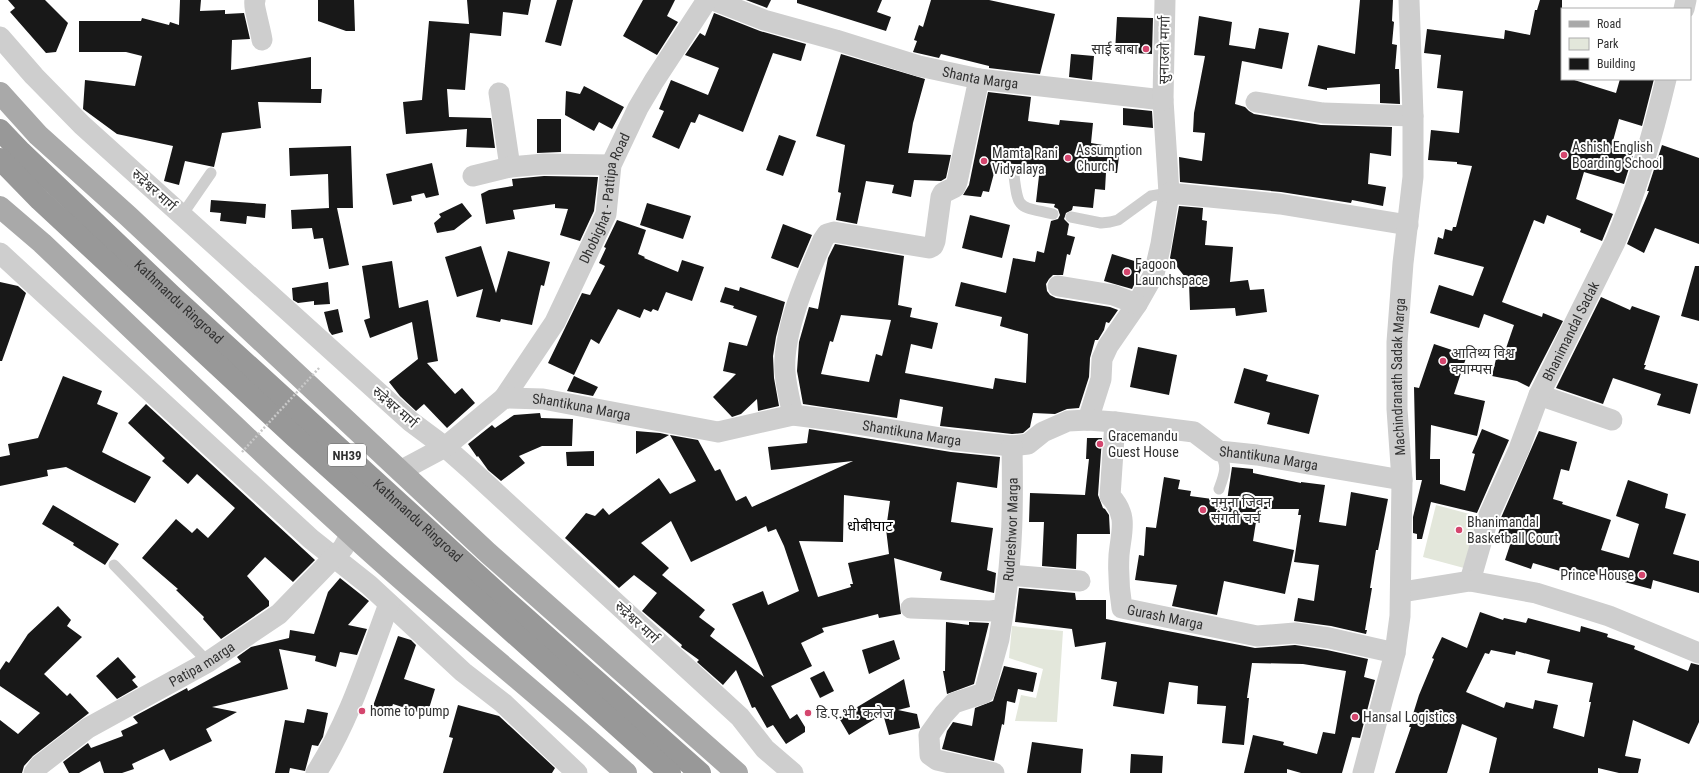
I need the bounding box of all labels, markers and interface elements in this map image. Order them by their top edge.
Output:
legend [1561,8,1691,80]
street label: सुनाउलो मार्गा [1155,15,1175,84]
text: Road [1597,17,1621,31]
text: Park [1597,37,1619,51]
place label: साई बाबा [1092,41,1138,57]
marker: साई बाबा [1141,44,1151,54]
text: Building [1597,57,1635,71]
street label: Shanta Marga [941,63,1019,91]
street label: Dhobighat - Pattipa Road [576,130,633,266]
place label: Ashish English Boarding School [1572,139,1662,171]
place label: Assumption Church [1076,142,1142,174]
place label: Mamta Rani Vidyalaya [992,145,1058,177]
marker: Ashish English Boarding School [1559,150,1569,160]
marker: Assumption Church [1063,153,1073,163]
marker: Mamta Rani Vidyalaya [979,156,989,166]
street label: रुद्रेश्वर मार्ग [128,165,181,215]
place label: Fagoon Launchspace [1135,256,1209,288]
street label: Kathmandu Ringroad [131,257,227,347]
marker: Fagoon Launchspace [1122,267,1132,277]
street label: Bhanimandal Sadak [1539,278,1602,384]
street label: Machindranath Sadak Marga [1389,297,1408,456]
place label: आतिथ्य विश्व क्याम्पस [1451,345,1515,377]
marker: आतिथ्य विश्व क्याम्पस [1438,356,1448,366]
street label: रुद्रेश्वर मार्ग [369,382,422,432]
street label: Shantikuna Marga [532,391,632,423]
street label: Shantikuna Marga [861,417,962,449]
place label: Gracemandu Guest House [1108,428,1179,460]
marker: Gracemandu Guest House [1095,439,1105,449]
street label: Shantikuna Marga [1219,443,1319,473]
road number: NH39 [328,444,366,466]
street label: Kathmandu Ringroad [370,476,466,565]
street label: Rudreshwor Marga [1000,477,1020,582]
place label: नमुना जिवन संगती चर्च [1211,494,1272,526]
marker: नमुना जिवन संगती चर्च [1198,505,1208,515]
place label: Bhanimandal Basketball Court [1467,514,1558,546]
district label: धोबीघाट [847,517,893,535]
marker: Bhanimandal Basketball Court [1454,525,1464,535]
place label: Prince House [1560,567,1634,583]
marker: Prince House [1637,570,1647,580]
street label: रुद्रेश्वर मार्ग [612,597,664,647]
street label: Gurash Marga [1126,601,1205,633]
street label: Patipa marga [166,638,238,690]
place label: home to pump [370,703,450,719]
place label: डि.ए.भी. कलेज [816,704,894,721]
marker: home to pump [357,706,367,716]
marker: डि.ए.भी. कलेज [803,708,813,718]
place label: Hansal Logistics [1363,709,1455,725]
marker: Hansal Logistics [1350,712,1360,722]

